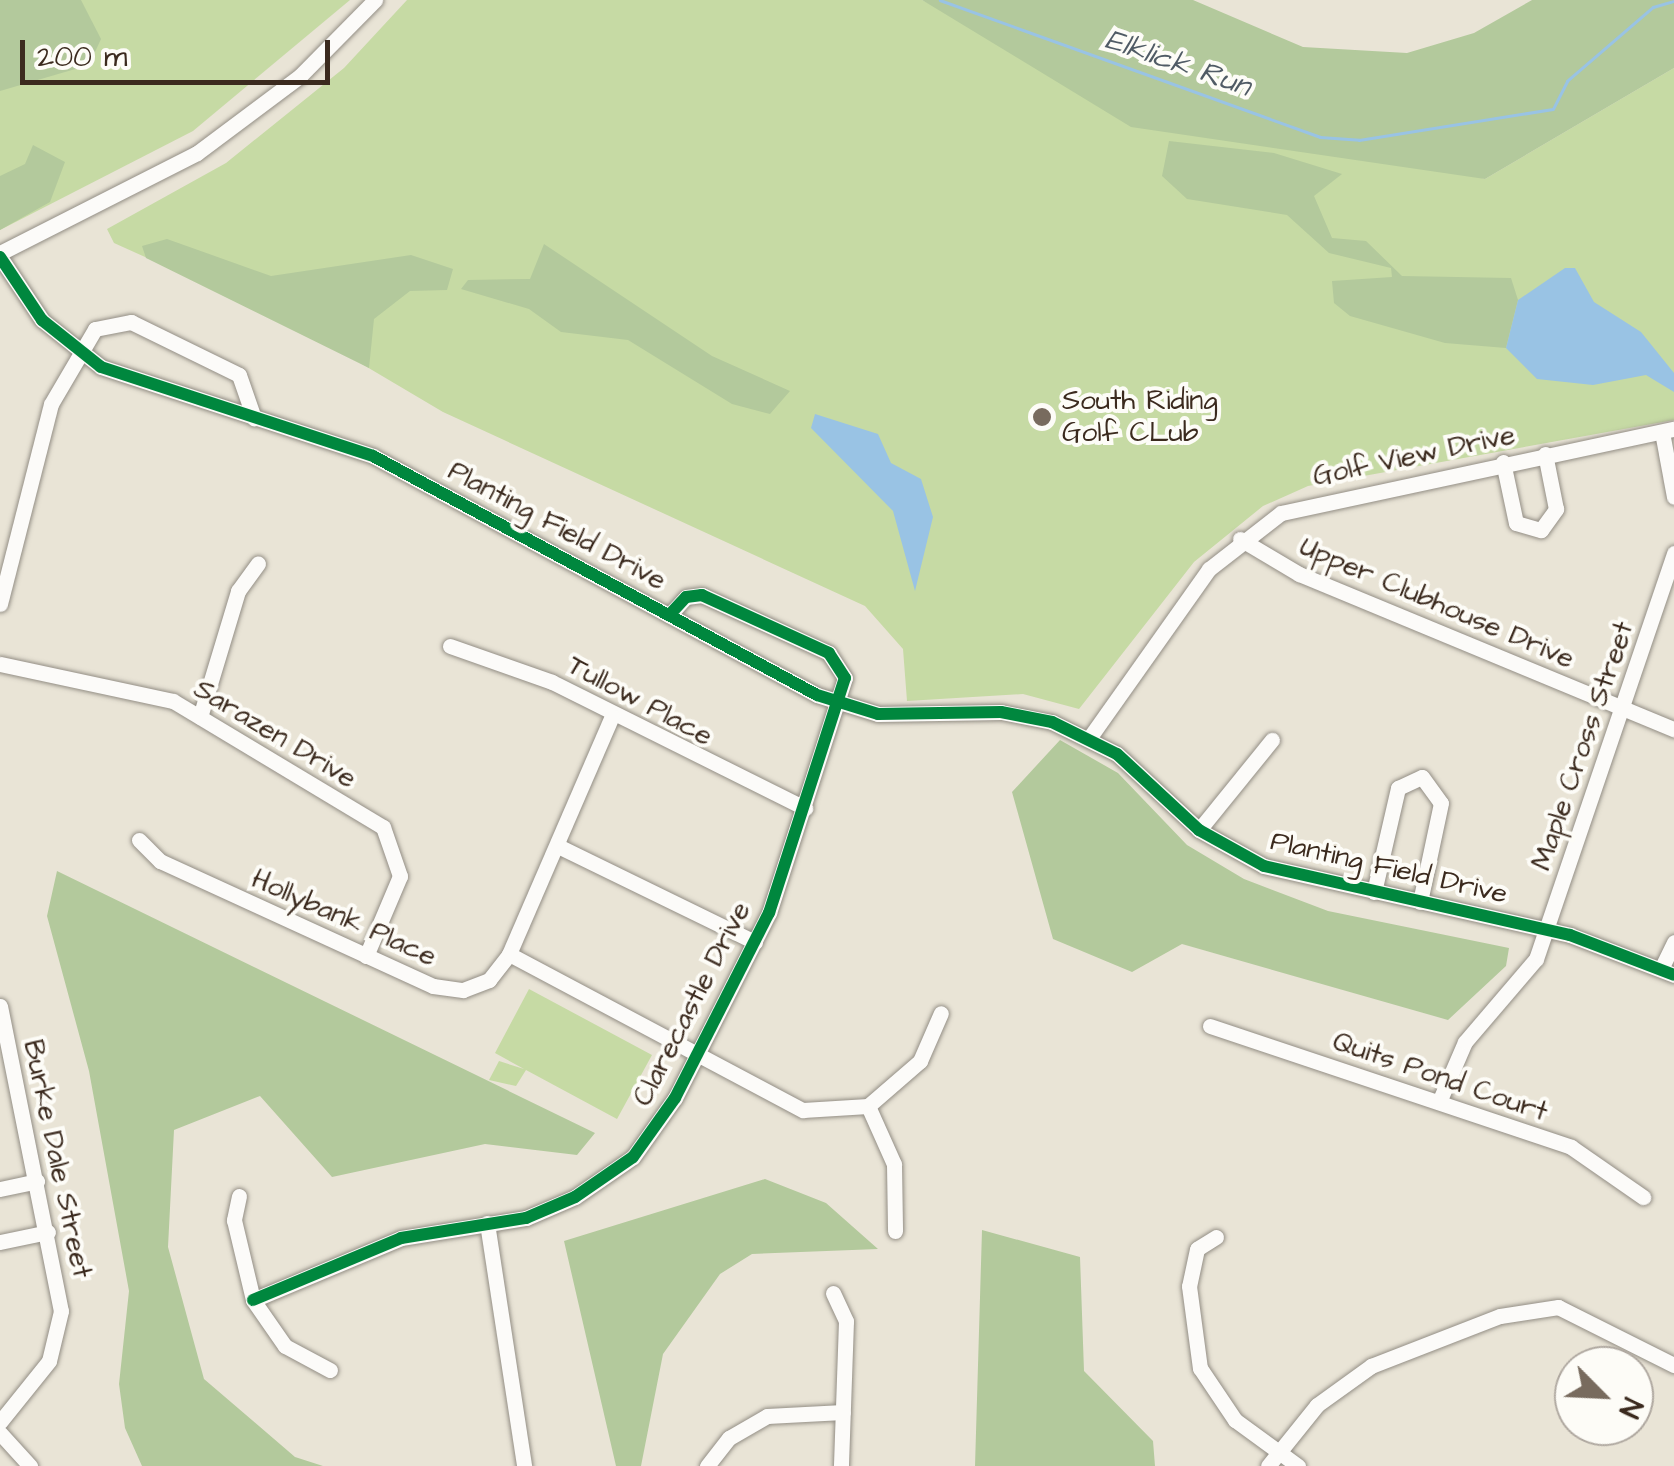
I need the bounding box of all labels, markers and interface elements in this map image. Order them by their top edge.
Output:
scale bar [25,20,335,82]
water label: Elklick Run [1101,21,1255,105]
text: 200 m [37,36,127,78]
place label: South Riding Golf CLub [1062,384,1218,450]
marker: South Riding Golf CLub [1031,406,1053,428]
street label: Golf View Drive [1310,418,1518,494]
street label: Planting Field Drive [442,454,672,598]
street label: Upper Clubhouse Drive [1295,530,1579,676]
street label: Maple Cross Street [1525,617,1641,875]
street label: Tullow Place [562,649,718,753]
street label: Sarazen Drive [188,672,362,796]
street label: Planting Field Drive [1267,824,1511,912]
street label: Hollybank Place [246,862,442,974]
street label: Clarecastle Drive [626,896,758,1112]
street label: Quits Pond Court [1328,1025,1552,1129]
street label: Burke Dale Street [15,1037,99,1281]
north arrow [1554,1346,1654,1446]
text: N [1609,1392,1651,1424]

